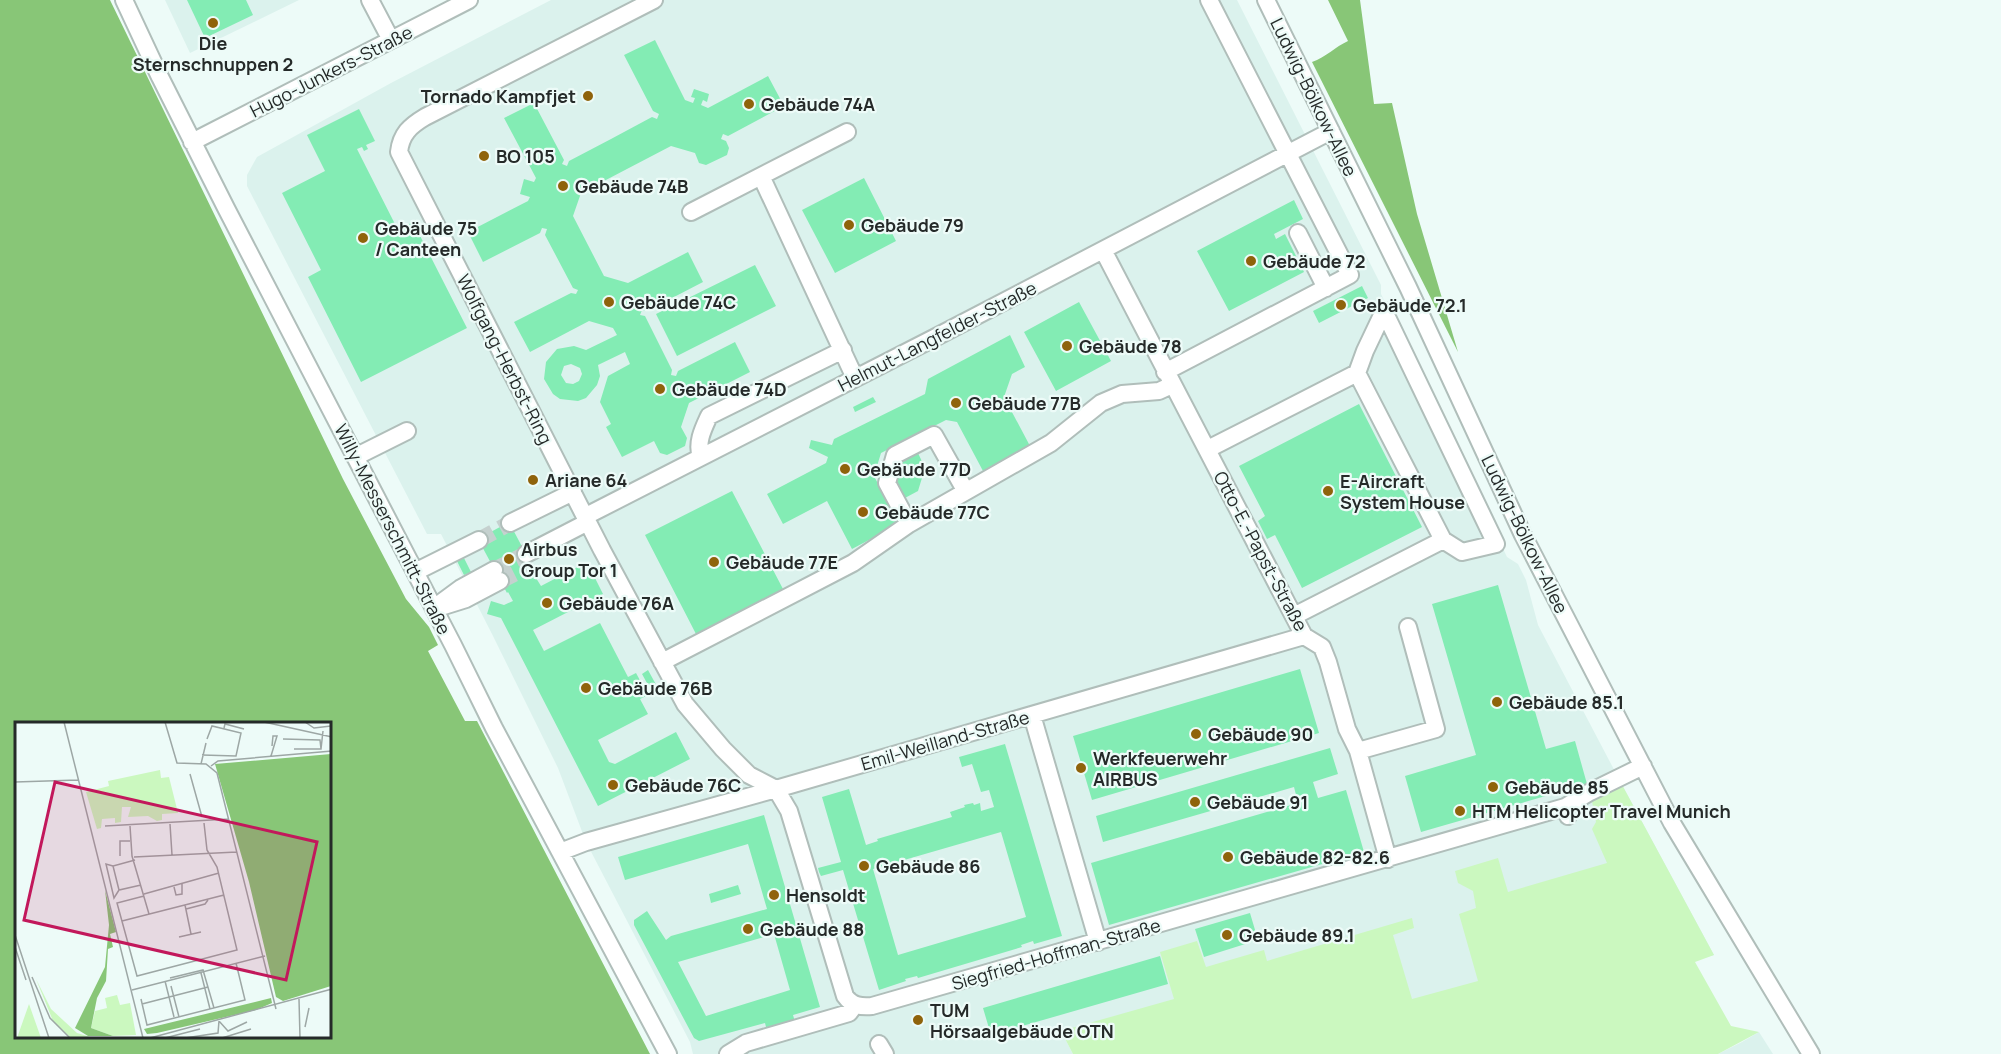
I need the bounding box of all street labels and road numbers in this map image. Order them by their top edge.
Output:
street label: Ludwig-Bölkow-Allee [1265,14,1363,180]
street label: Hugo-Junkers-Straße [246,20,416,122]
street label: Wolfgang-Herbst-Ring [452,270,558,448]
street label: Helmut-Langfelder-Straße [834,275,1040,397]
street label: Willy-Messerschmitt-Straße [329,419,457,639]
street label: Ludwig-Bölkow-Allee [1476,451,1574,617]
street label: Otto-E.-Papst-Straße [1209,467,1313,635]
street label: Emil-Weilland-Straße [858,704,1032,776]
street label: Siegfried-Hoffman-Straße [949,913,1163,995]

